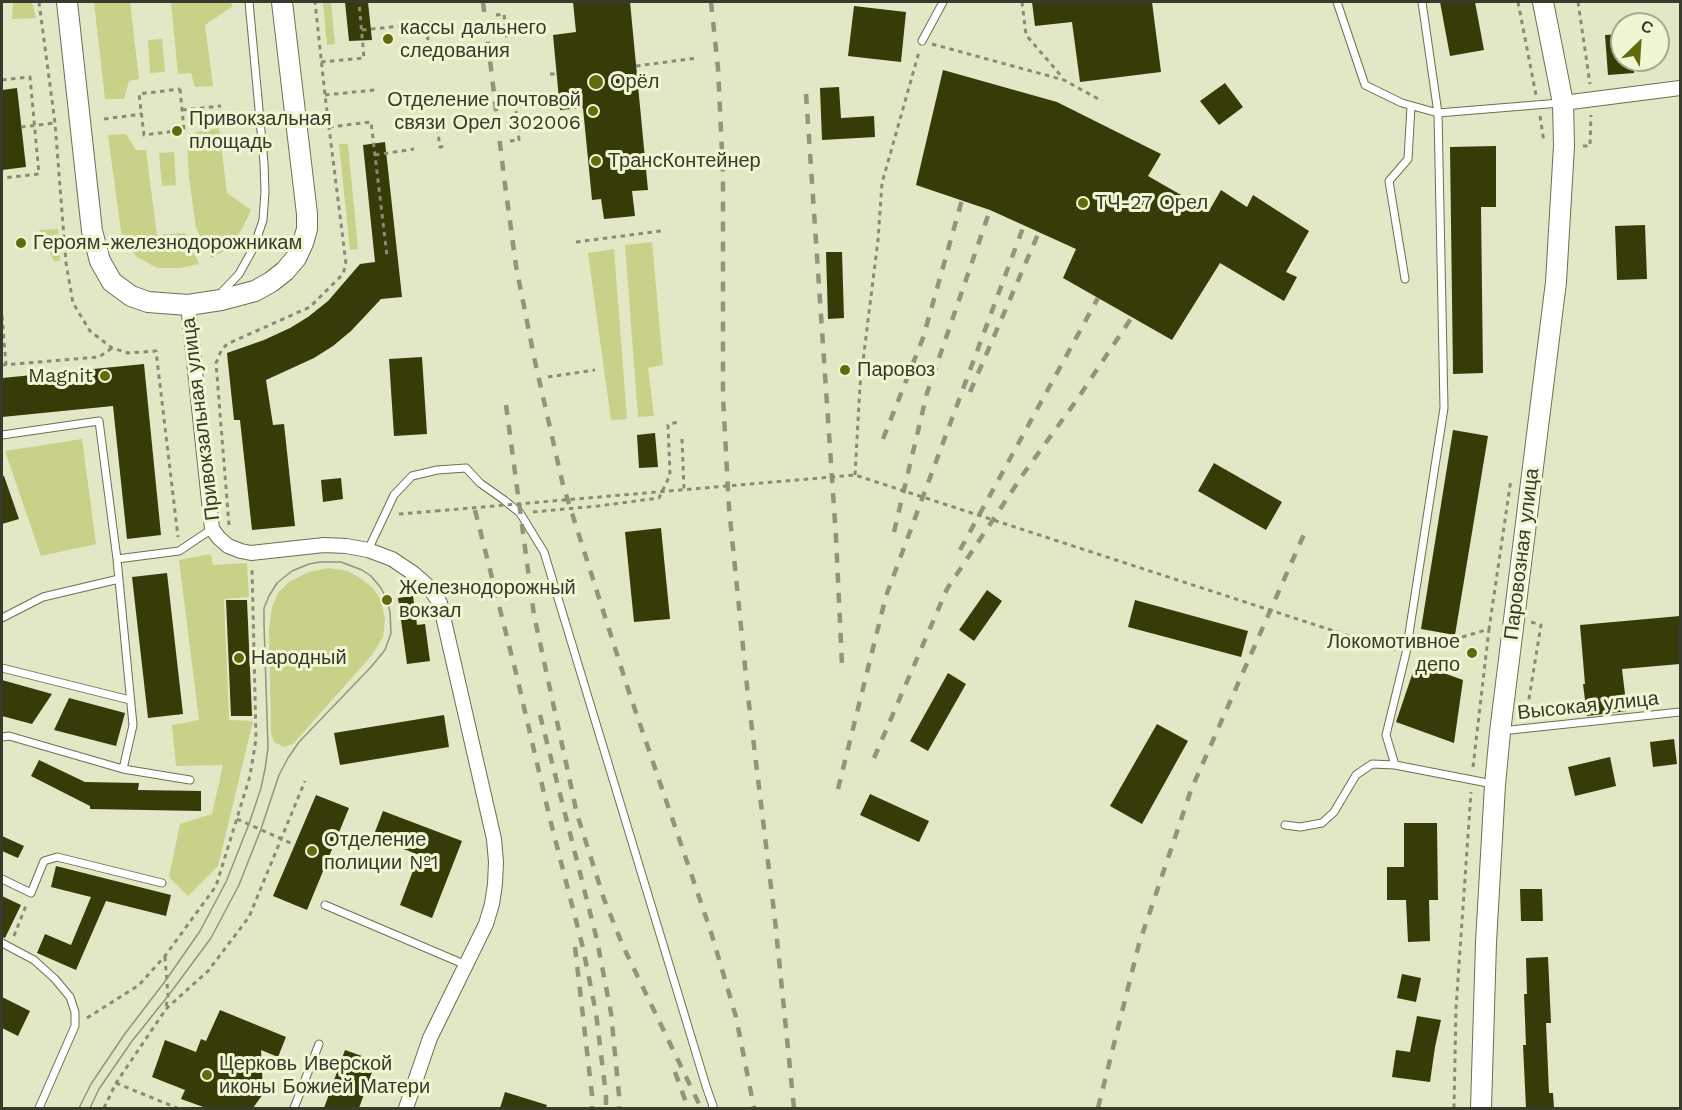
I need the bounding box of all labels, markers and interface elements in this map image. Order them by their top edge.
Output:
north arrow [1610,12,1670,72]
place label: кассы дальнего следования [400,16,547,63]
text: С [1638,16,1656,38]
marker: кассы дальнего следования [381,32,395,46]
place label: Орёл [610,70,659,94]
marker: Орёл [587,73,605,91]
place label: Отделение почтовой связи Орел 302006 [387,88,581,135]
marker: Отделение почтовой связи Орел 302006 [586,104,600,118]
place label: Привокзальная площадь [189,107,332,154]
marker: Привокзальная площадь [170,124,184,138]
place label: ТрансКонтейнер [608,149,761,173]
marker: ТрансКонтейнер [589,154,603,168]
place label: ТЧ-27 Орел [1095,191,1208,215]
marker: ТЧ-27 Орел [1076,196,1090,210]
place label: Героям-железнодорожникам [33,231,302,255]
marker: Героям-железнодорожникам [14,236,28,250]
street label: Привокзальная улица [177,316,225,522]
place label: Паровоз [857,358,935,382]
marker: Паровоз [838,363,852,377]
place label: Magnit [28,364,93,388]
marker: Magnit [98,369,112,383]
street label: Паровозная улица [1500,467,1544,641]
place label: Железнодорожный вокзал [399,576,576,623]
marker: Железнодорожный вокзал [380,593,394,607]
place label: Локомотивное депо [1327,630,1460,677]
place label: Народный [251,646,347,670]
marker: Локомотивное депо [1465,646,1479,660]
marker: Народный [232,651,246,665]
street label: Высокая улица [1516,687,1660,725]
place label: Отделение полиции №1 [324,828,439,875]
marker: Отделение полиции №1 [305,844,319,858]
place label: Церковь Иверской иконы Божией Матери [219,1052,430,1099]
marker: Церковь Иверской иконы Божией Матери [200,1068,214,1082]

